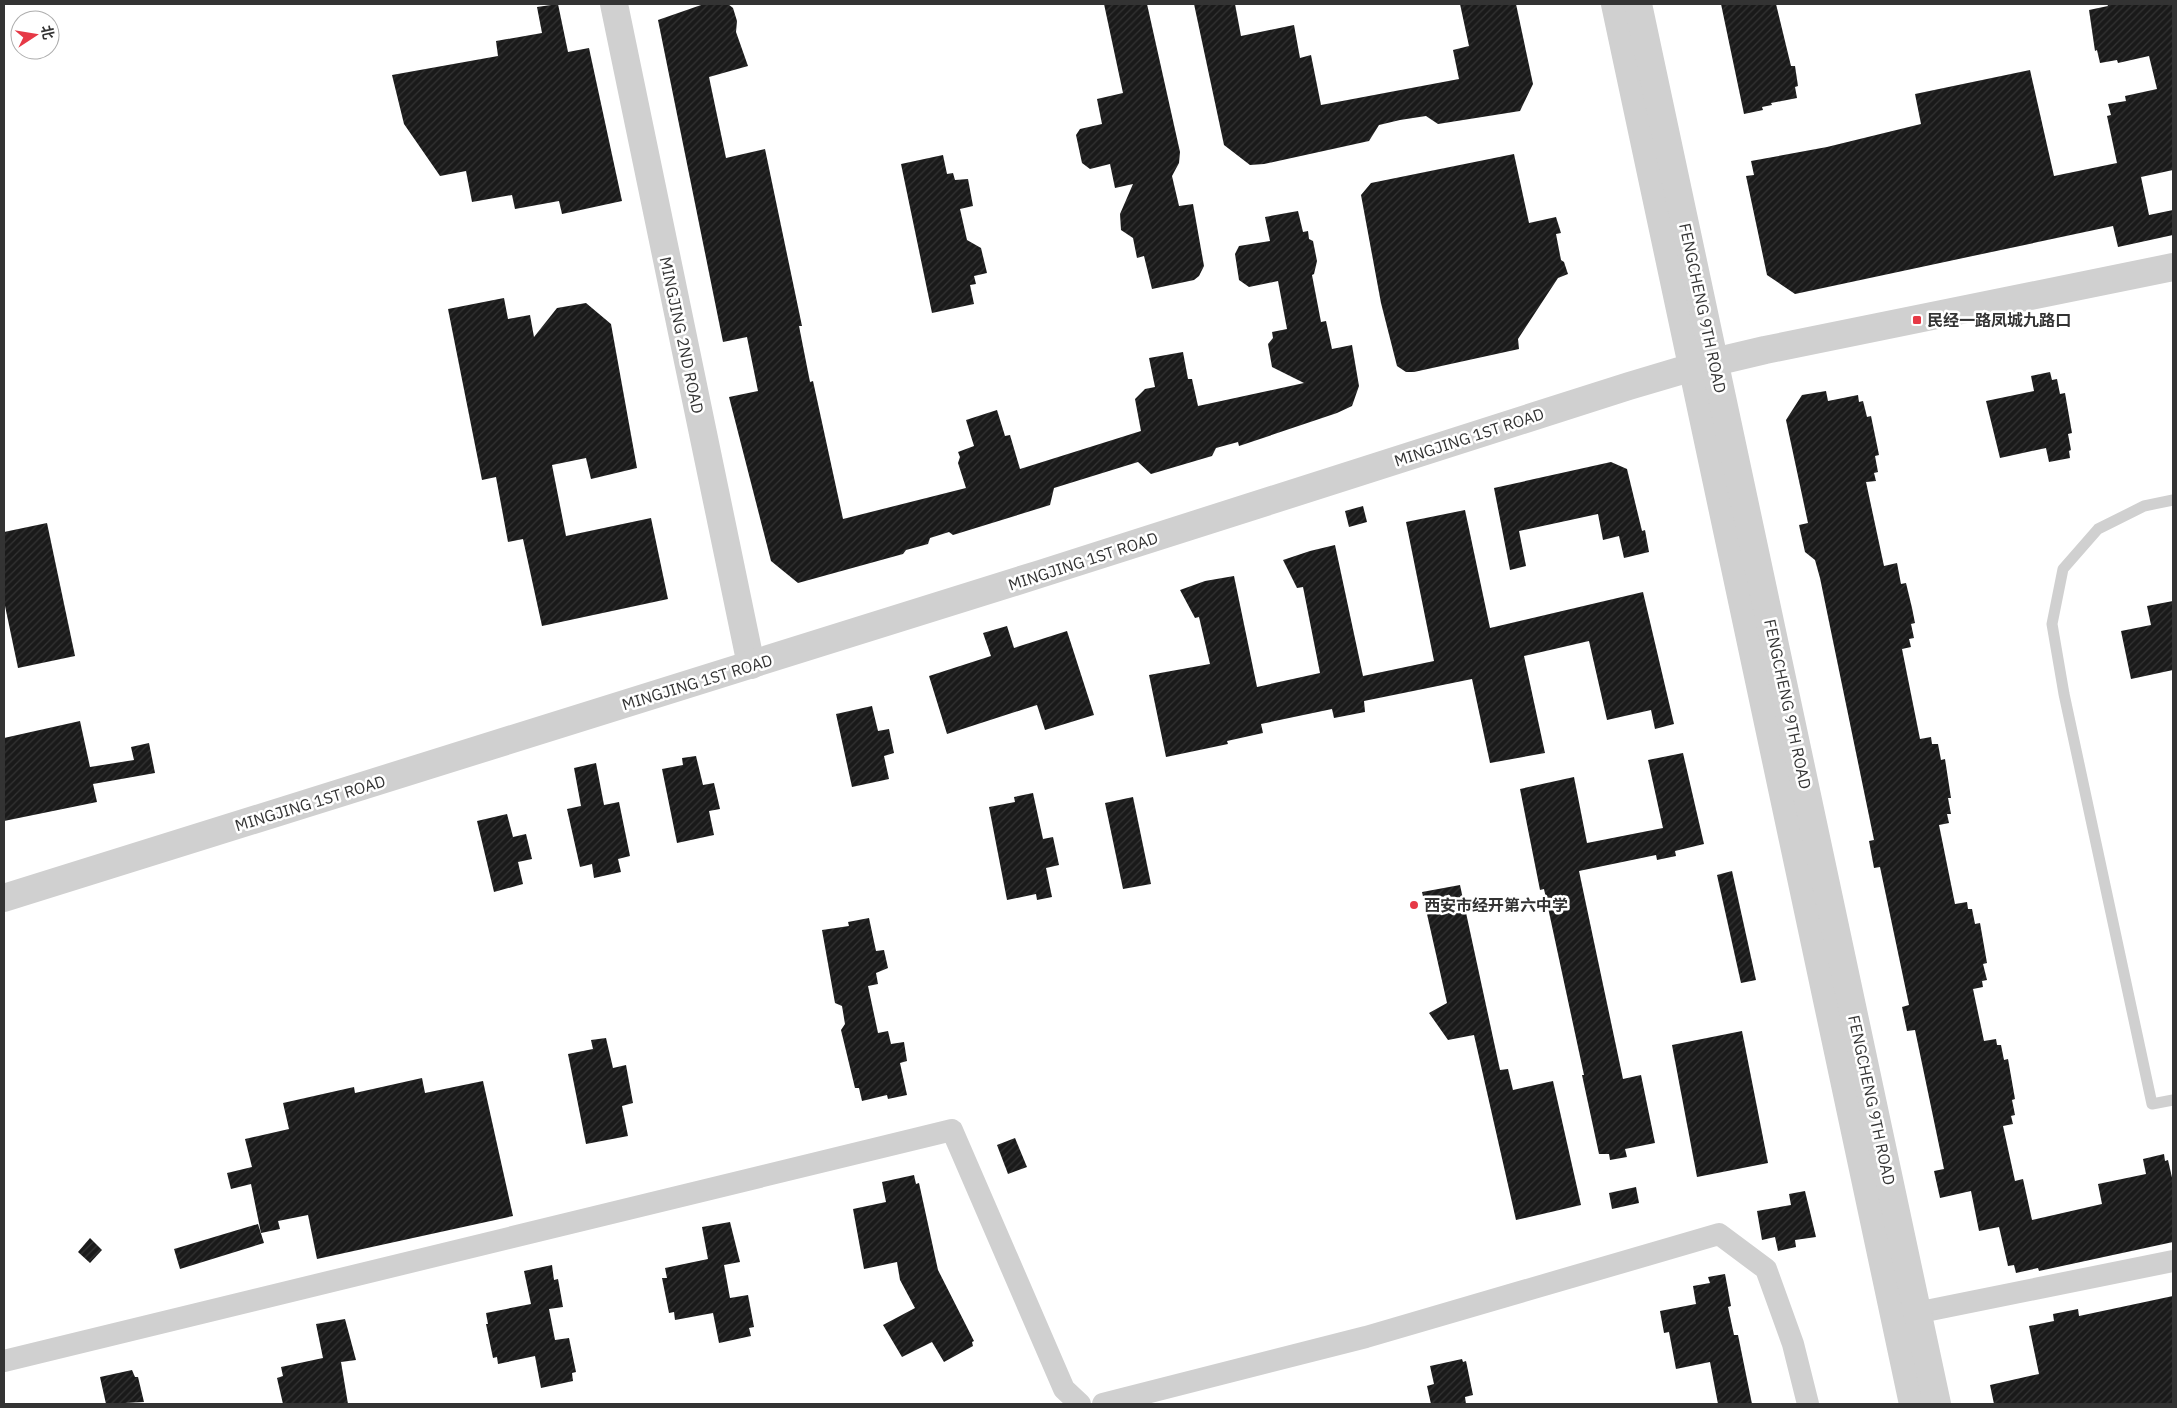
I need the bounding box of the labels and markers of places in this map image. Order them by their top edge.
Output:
place label: 民经一路凤城九路口 [1927,310,2071,330]
marker: 民经一路凤城九路口 [1911,314,1923,326]
place label: 西安市经开第六中学 [1424,895,1568,915]
marker: 西安市经开第六中学 [1408,899,1420,911]

